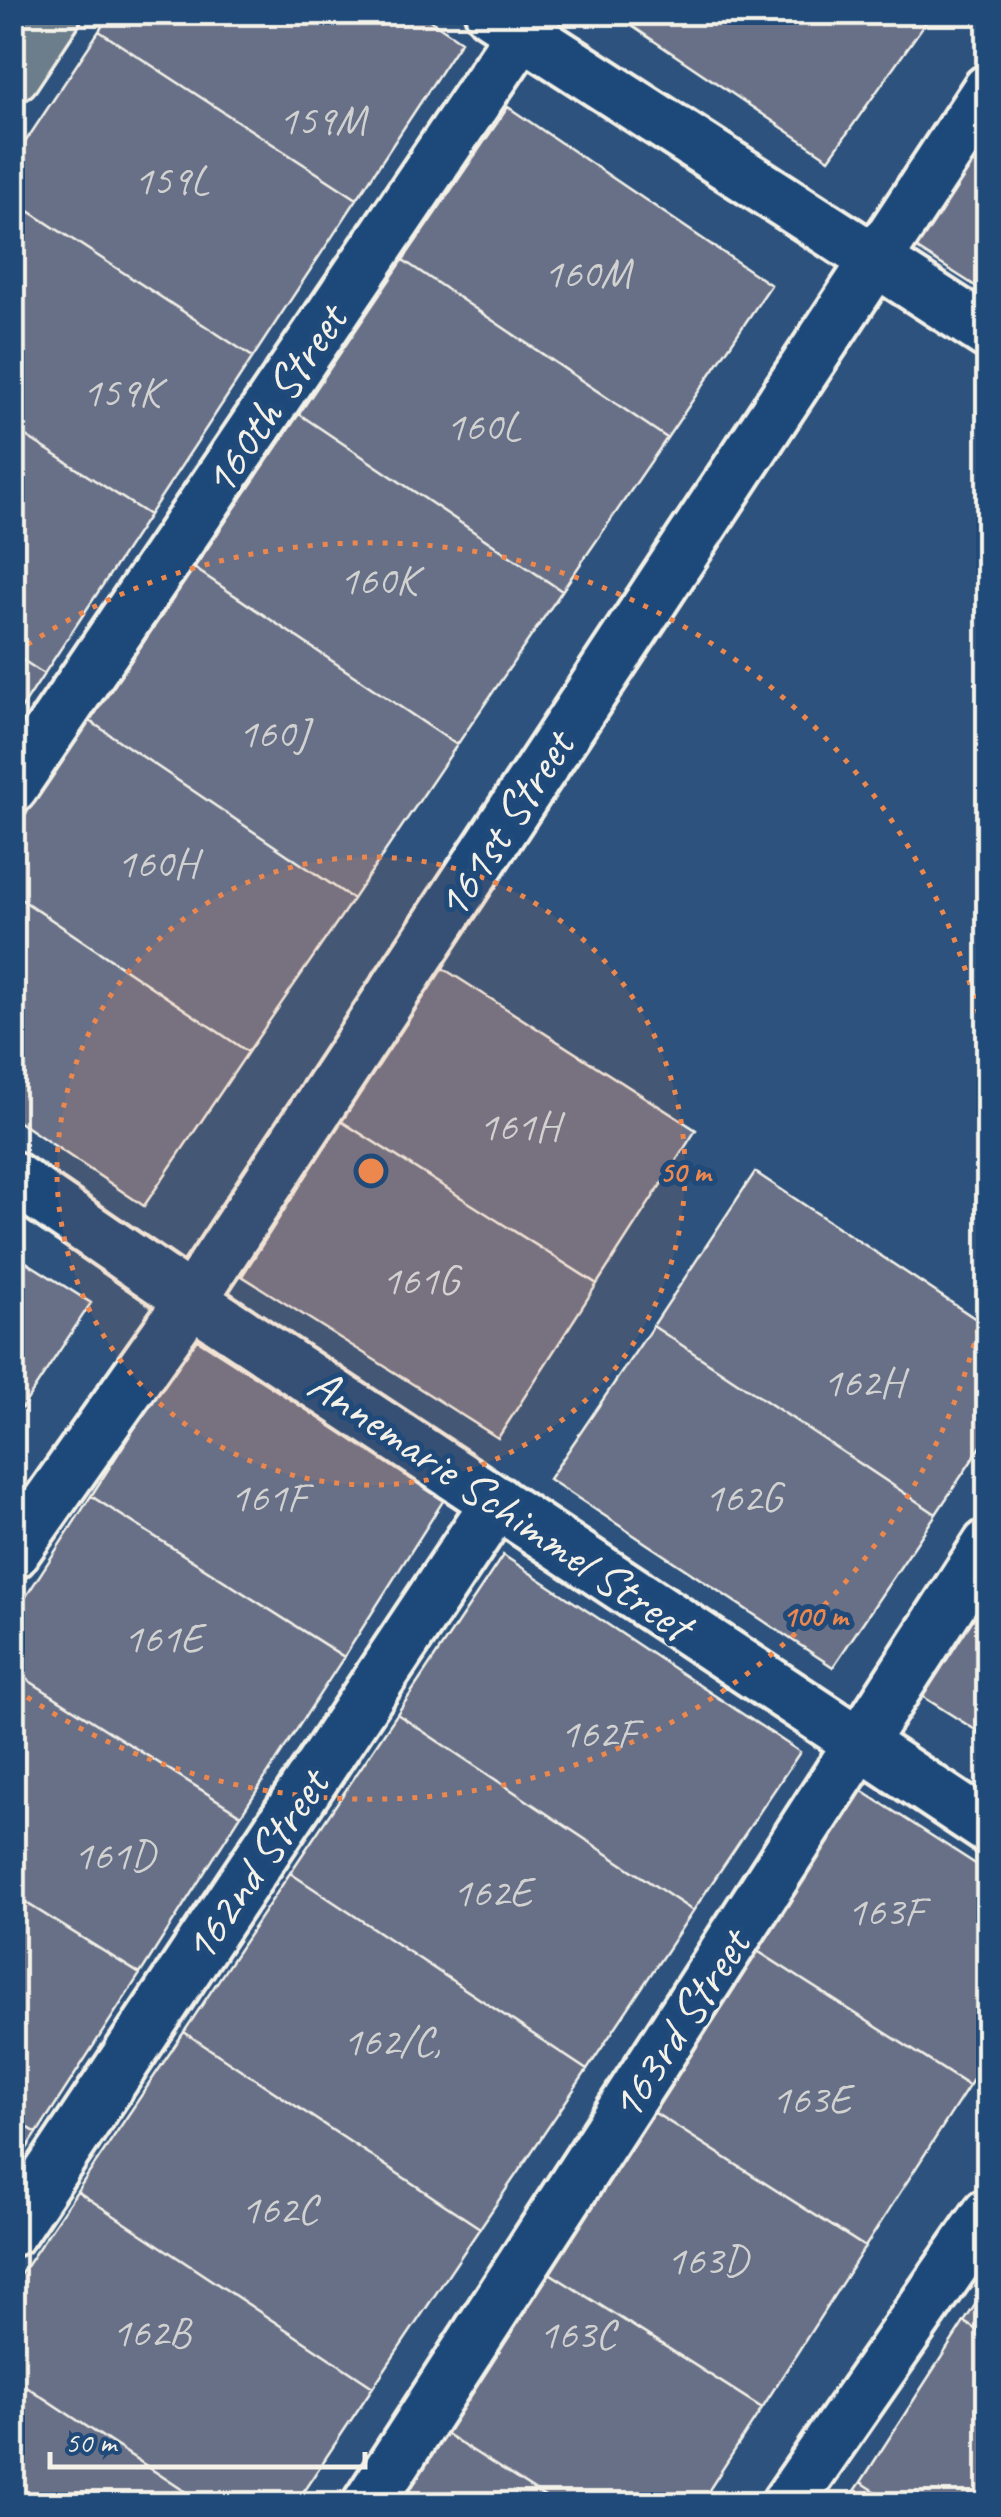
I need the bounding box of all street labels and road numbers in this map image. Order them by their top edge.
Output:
street label: 160th Street [188,290,362,507]
street label: 161st Street [421,716,589,930]
street label: Annemarie Schimmel Street [297,1354,708,1658]
street label: 162nd Street [168,1754,344,1974]
street label: 163rd Street [595,1915,765,2132]

